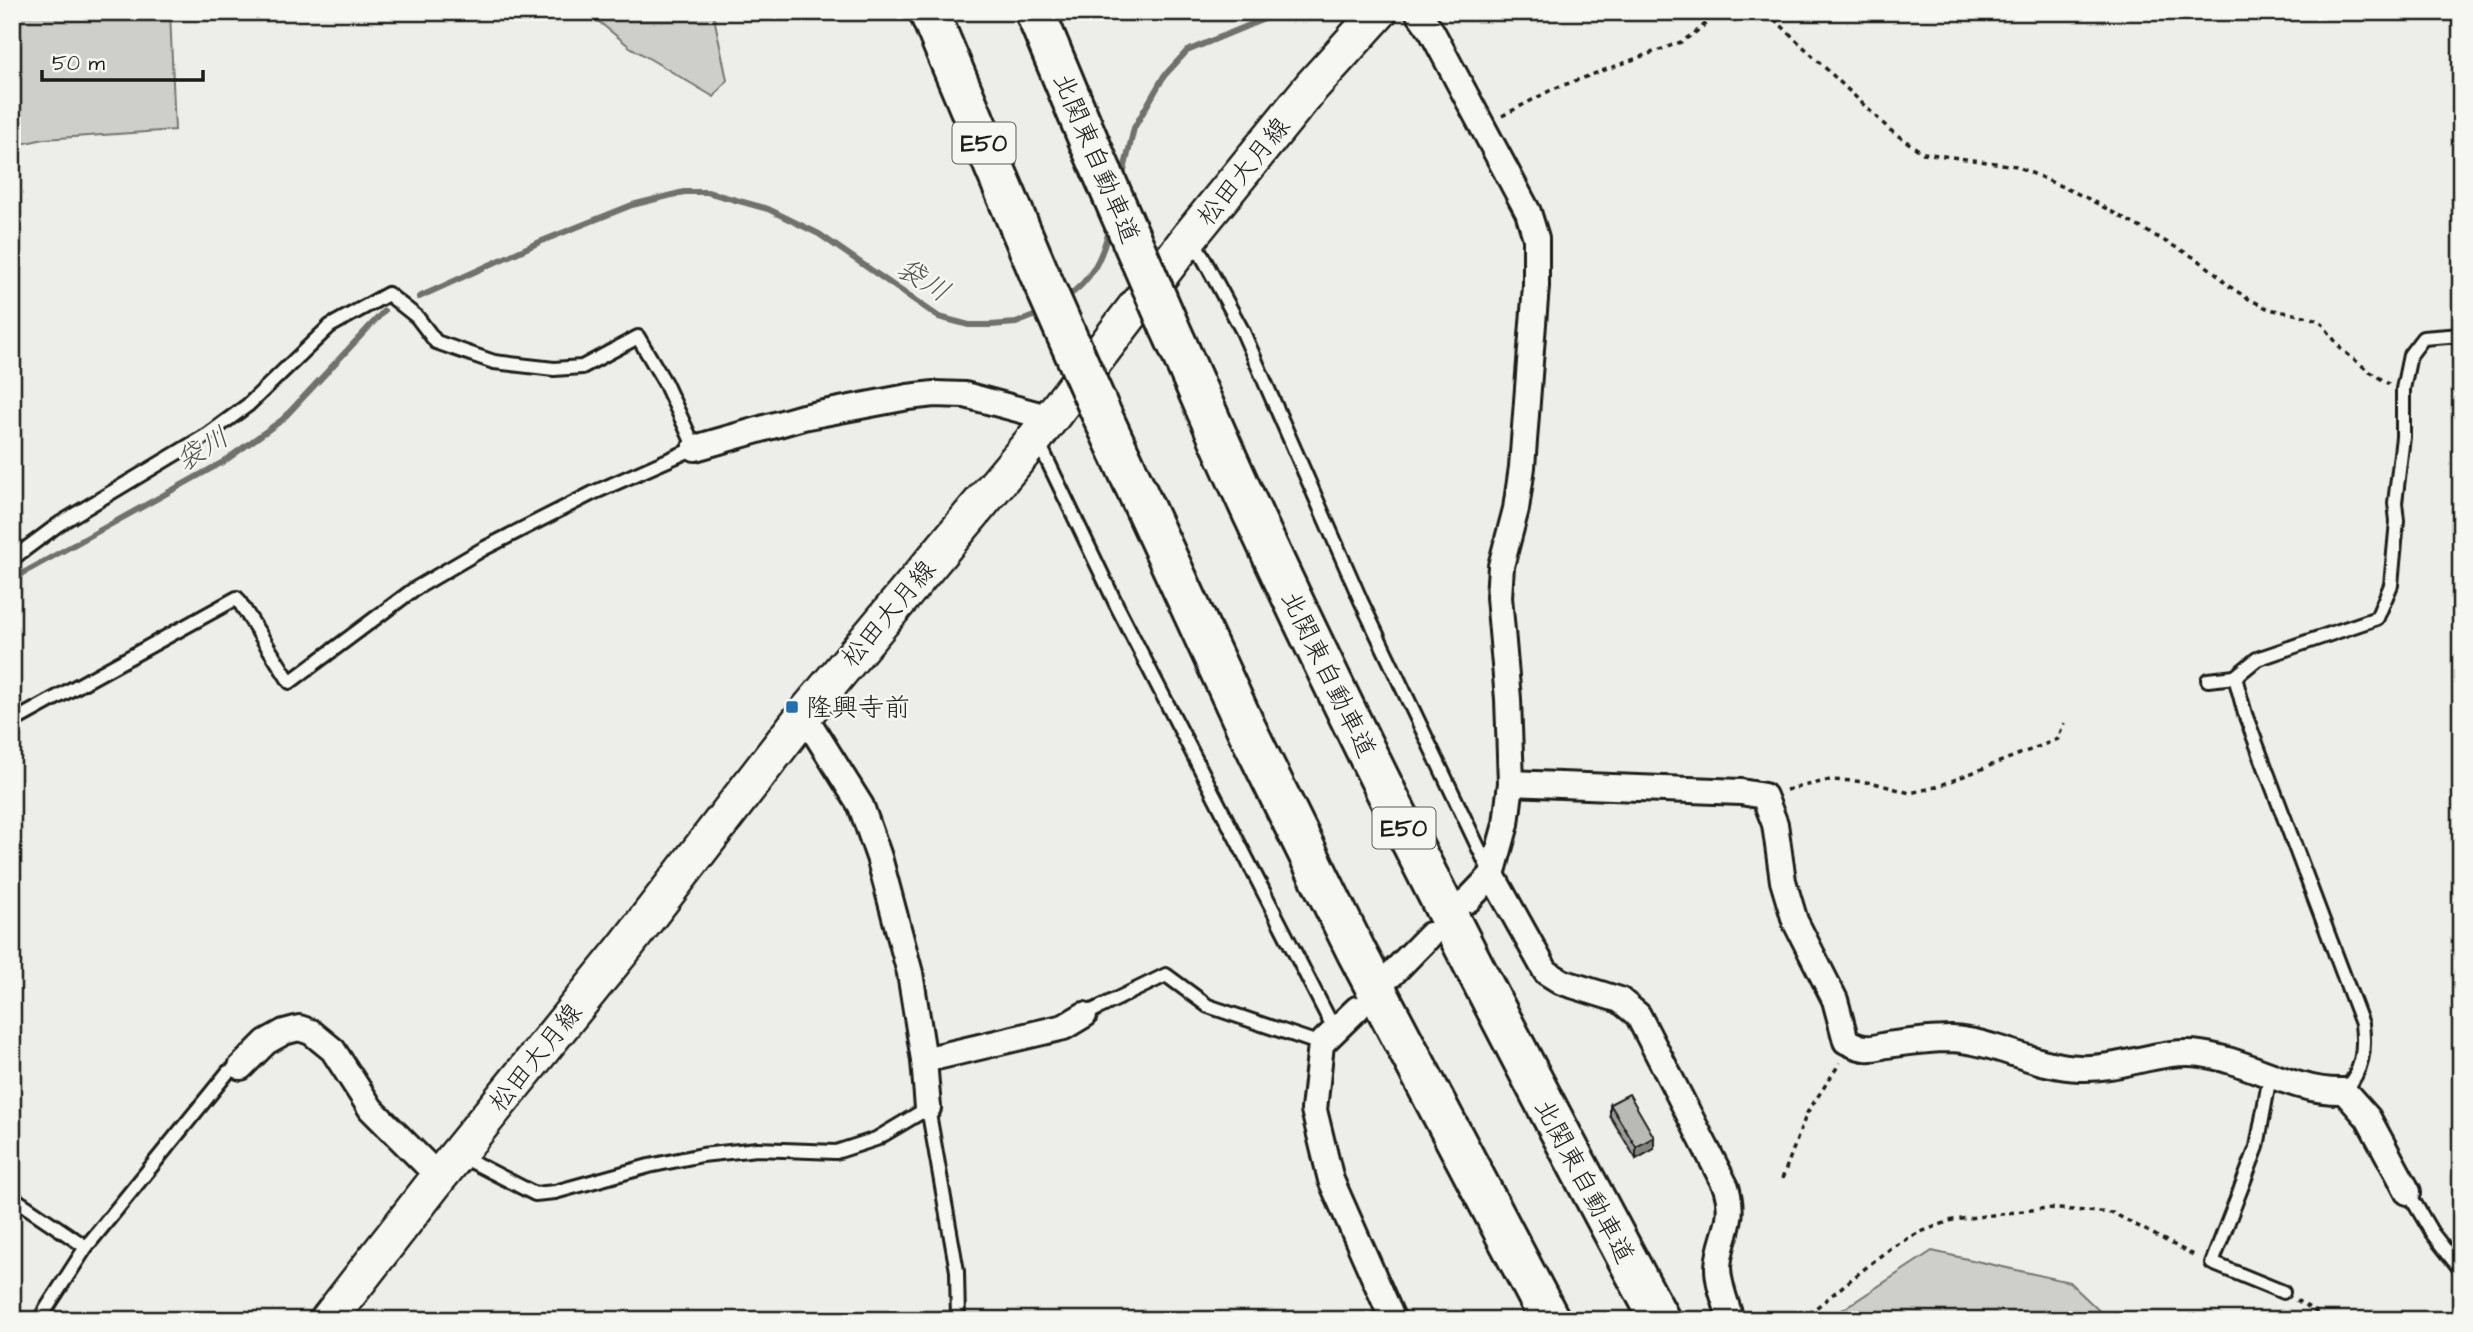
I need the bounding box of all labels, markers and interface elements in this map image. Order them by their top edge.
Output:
scale bar [42,38,203,82]
text: 50 m [52,49,106,78]
street label: 北関東自動車道 [1044,68,1148,249]
street label: 松田大月線 [1189,110,1299,233]
road number: E50 [953,122,1016,163]
water label: 袋川 [889,249,957,312]
water label: 袋川 [169,418,237,481]
street label: 松田大月線 [833,552,944,675]
street label: 北関東自動車道 [1272,585,1384,764]
place label: 隆興寺前 [806,690,910,726]
marker: 隆興寺前 [784,699,800,715]
road number: E50 [1372,808,1436,848]
street label: 松田大月線 [481,996,591,1119]
street label: 北関東自動車道 [1525,1093,1643,1270]

